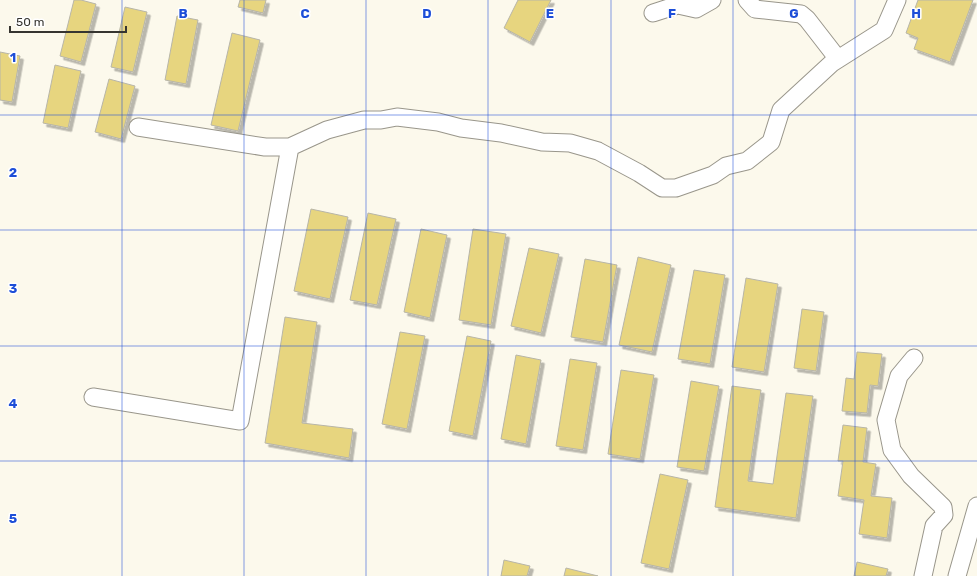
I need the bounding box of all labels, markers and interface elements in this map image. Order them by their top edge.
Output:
text: B [178,6,188,21]
text: C [300,6,310,21]
text: D [422,6,432,21]
text: E [546,6,554,21]
text: F [668,6,676,21]
text: G [789,6,799,21]
text: H [911,6,921,21]
scale bar [10,8,126,34]
text: 50 m [16,15,44,29]
text: 1 [10,50,16,65]
text: 2 [9,165,17,180]
text: 3 [9,281,18,296]
text: 4 [9,396,18,411]
text: 5 [9,511,17,526]

